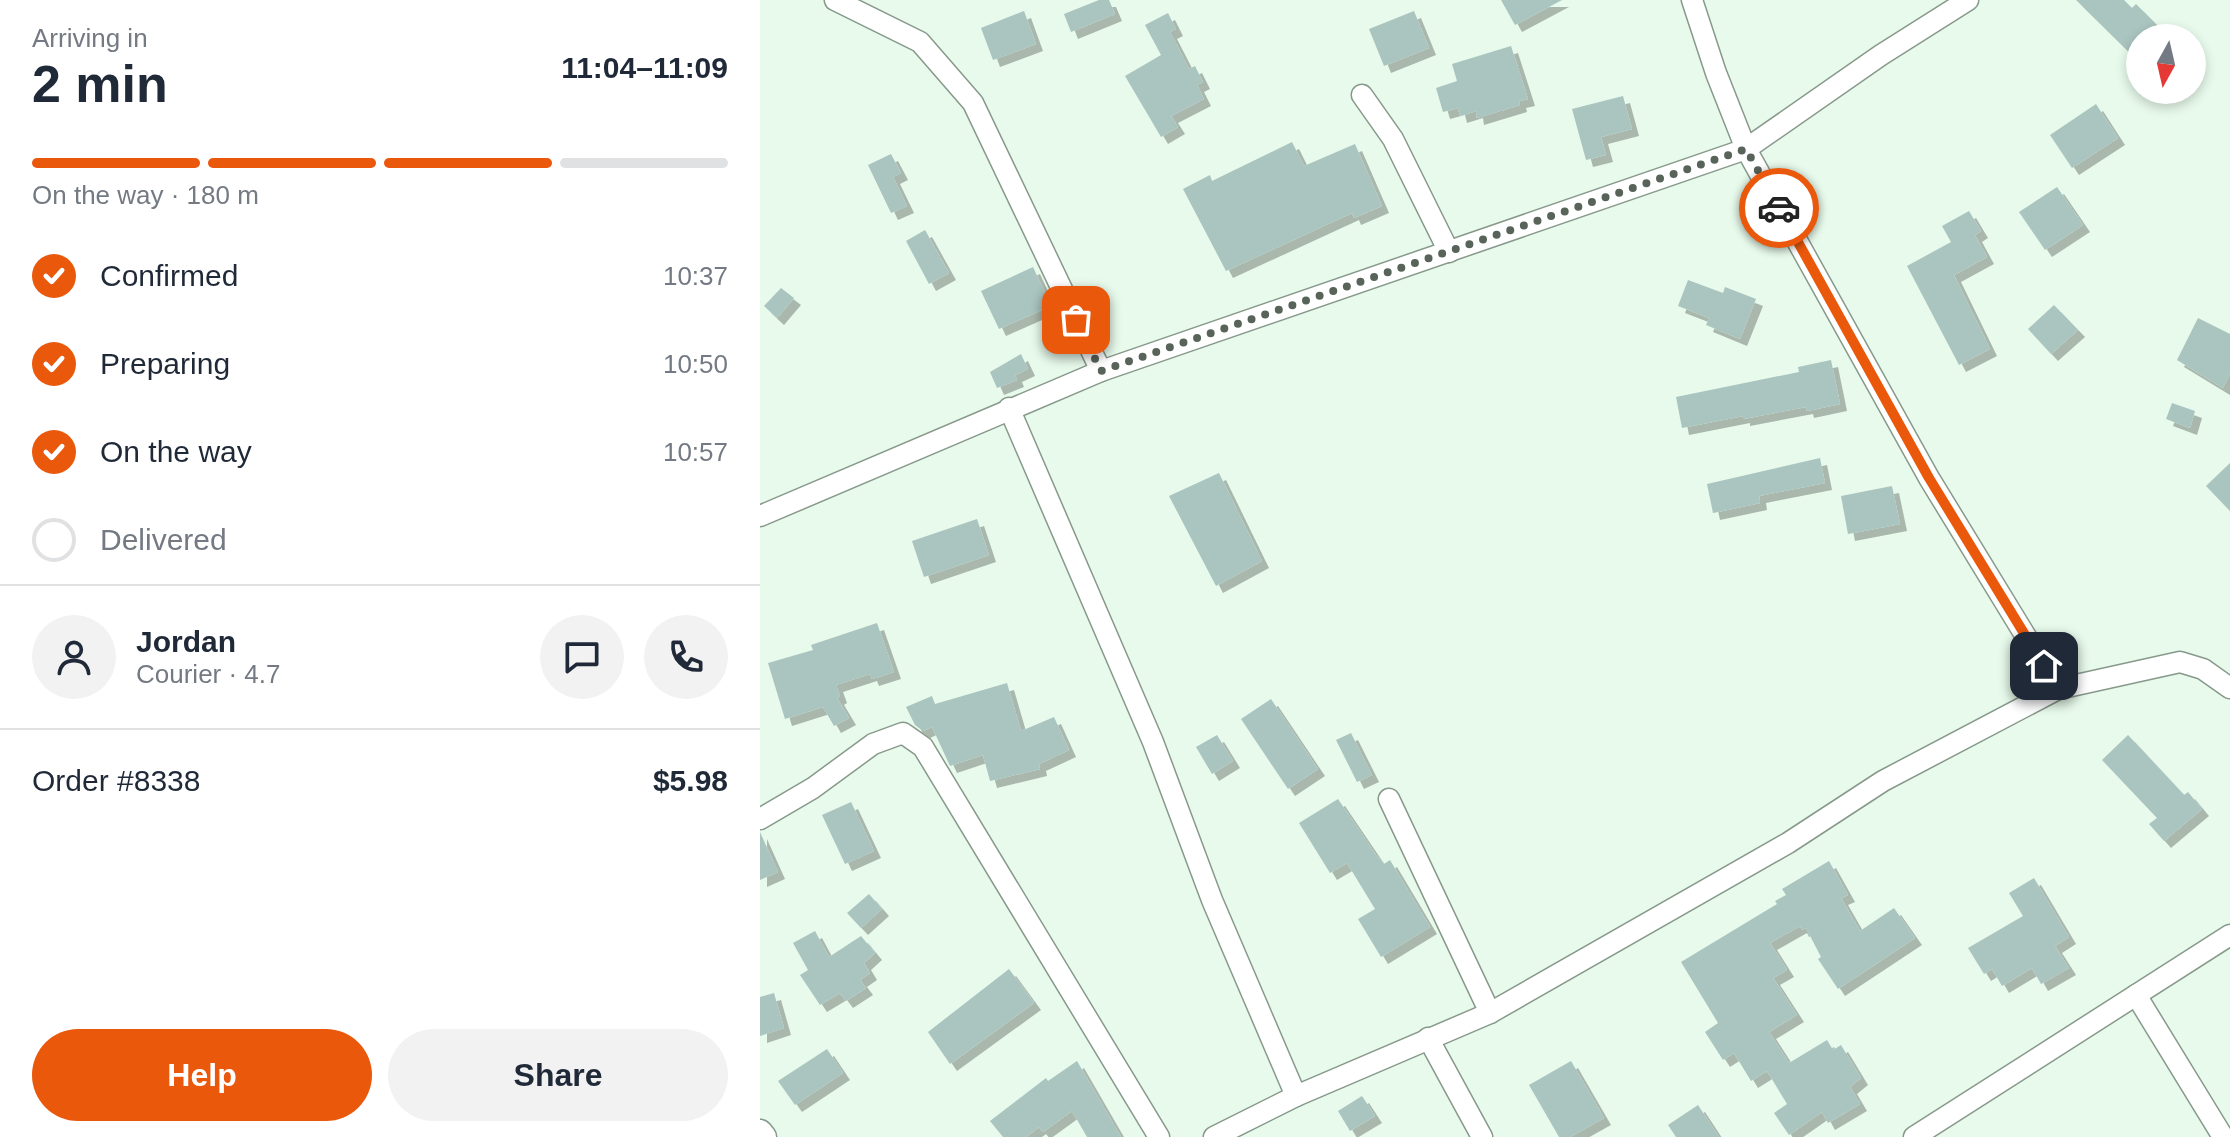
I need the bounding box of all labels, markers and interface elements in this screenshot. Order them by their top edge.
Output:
text: Arriving in [32,23,148,53]
north arrow [2126,24,2206,104]
map controls [2126,24,2206,104]
text: 11:04–11:09 [561,51,728,84]
text: 2 min [32,55,168,113]
courier [1739,168,1819,248]
text: On the way · 180 m [32,180,259,210]
icon: car [1757,186,1801,230]
icon: check [32,254,76,298]
text: Confirmed [100,259,238,292]
text: 10:37 [663,261,728,291]
pin [1042,286,1110,354]
icon: bag [1054,298,1098,342]
icon: check [32,342,76,386]
text: Preparing [100,347,230,380]
text: 10:50 [663,349,728,379]
icon: check [32,430,76,474]
text: On the way [100,435,252,468]
text: 10:57 [663,437,728,467]
text: Delivered [100,523,227,556]
button: person [32,615,116,699]
button: chat [540,615,624,699]
button: phone [644,615,728,699]
text: Jordan [136,625,236,658]
pin [2010,632,2078,700]
icon: home [2022,644,2066,688]
text: Courier · 4.7 [136,659,281,689]
text: Order #8338 [32,764,200,797]
text: $5.98 [653,764,728,797]
button: Help [32,1029,372,1121]
button: Share [388,1029,728,1121]

